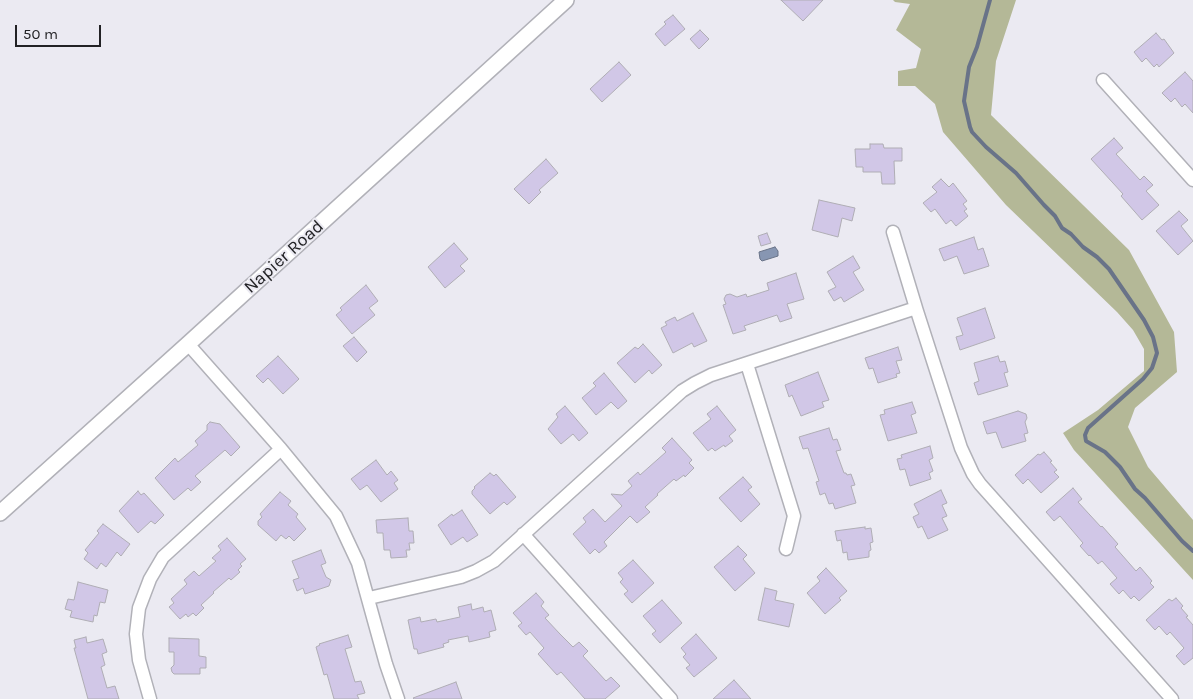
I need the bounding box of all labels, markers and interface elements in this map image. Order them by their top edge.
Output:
scale bar [18,15,104,47]
text: 50 m [23,25,58,43]
street label: Napier Road [240,216,328,298]

